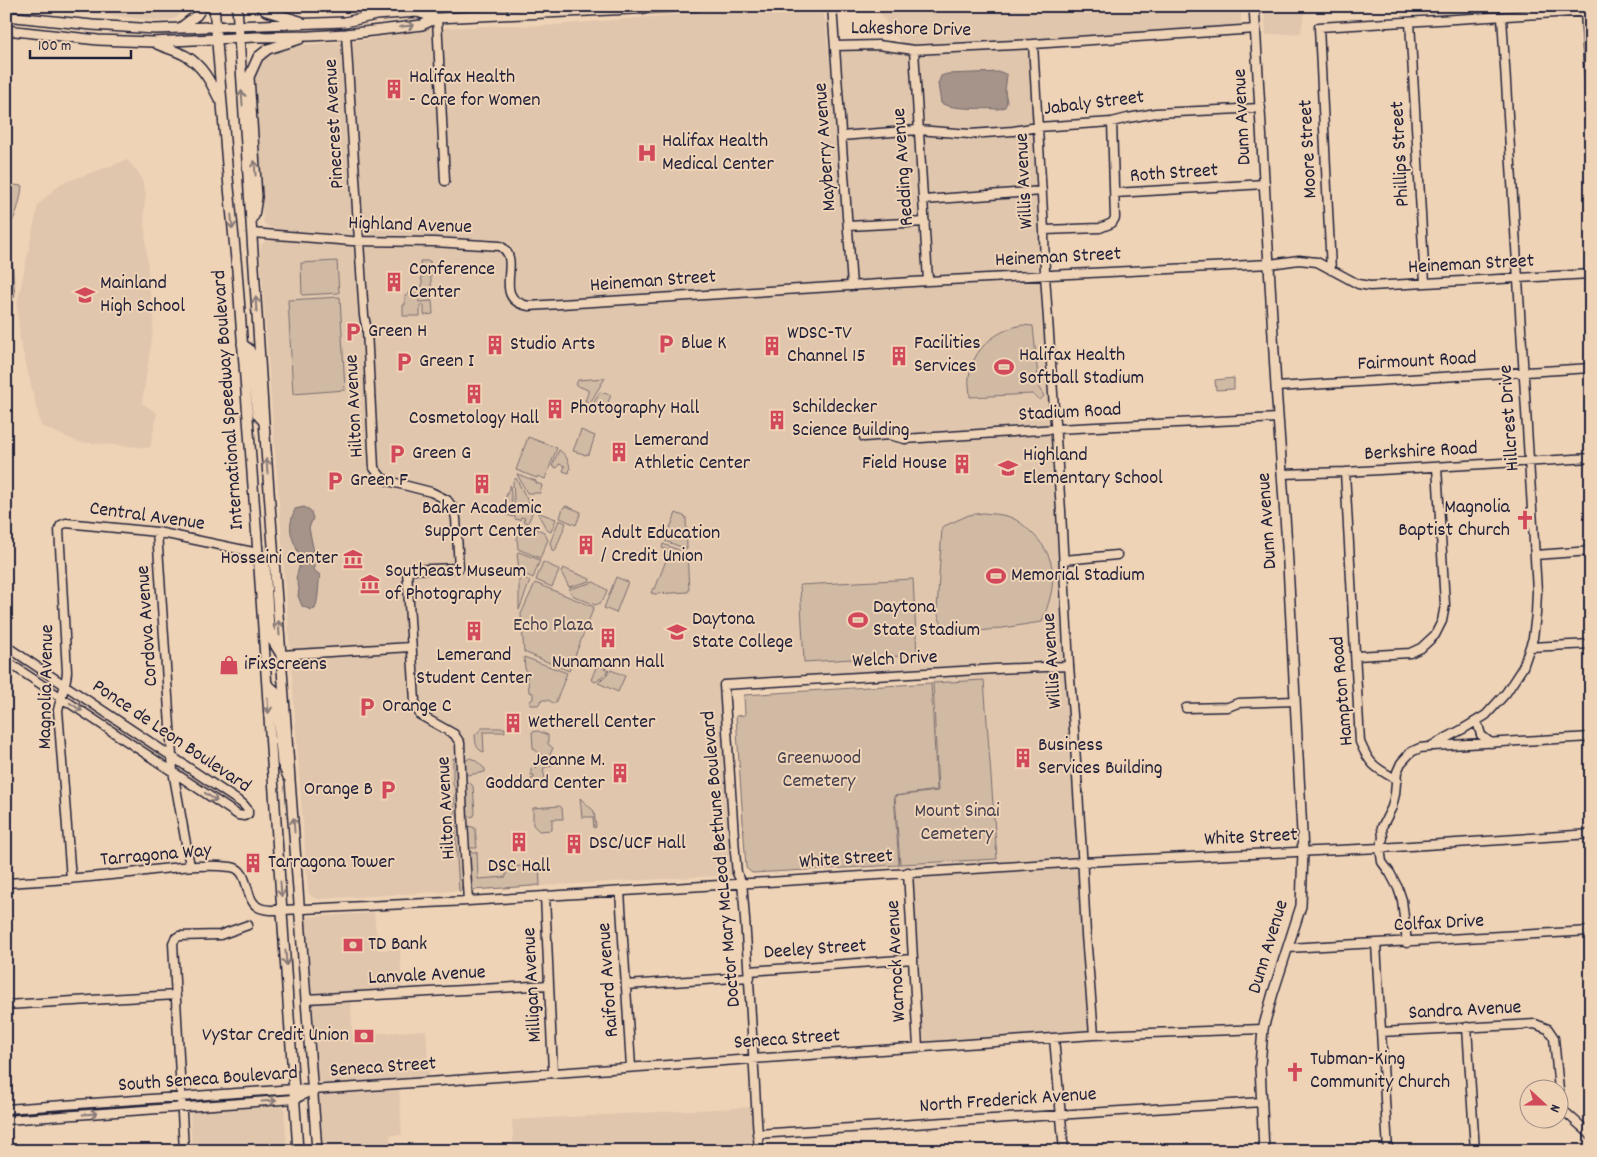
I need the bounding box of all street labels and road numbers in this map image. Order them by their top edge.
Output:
street label: Lakeshore Drive [851,15,972,45]
street label: Pinecrest Avenue [318,58,352,190]
street label: Dunn Avenue [1226,68,1260,166]
street label: Mayberry Avenue [808,82,844,212]
street label: Jabaly Street [1042,84,1146,124]
street label: Moore Street [1292,99,1326,199]
street label: Phillips Street [1384,100,1418,208]
street label: Redding Avenue [886,107,922,227]
street label: Willis Avenue [1008,132,1041,230]
street label: Roth Street [1129,157,1219,191]
street label: Highland Avenue [348,210,473,242]
street label: Heineman Street [994,241,1122,275]
street label: Heineman Street [1407,248,1535,282]
street label: Heineman Street [589,264,717,300]
street label: International Speedway Boulevard [206,269,252,531]
street label: Fairmount Road [1357,345,1477,379]
street label: Hilton Avenue [338,353,372,458]
street label: Hillcrest Drive [1492,364,1528,472]
street label: Stadium Road [1018,396,1122,430]
street label: Berkshire Road [1364,435,1478,469]
street label: Dunn Avenue [1251,472,1285,570]
street label: Central Avenue [88,495,207,539]
street label: Cordova Avenue [130,564,166,688]
street label: Willis Avenue [1036,612,1070,710]
street label: Magnolia Avenue [32,624,62,750]
street label: Hampton Road [1324,635,1362,747]
street label: Welch Drive [852,644,939,676]
street label: Ponce de Leon Boulevard [86,673,256,801]
street label: Doctor Mary McLeod Bethune Boulevard [695,710,749,1008]
street label: Hilton Avenue [430,755,464,860]
street label: White Street [1203,822,1299,854]
street label: Tarragona Way [99,837,214,875]
street label: White Street [798,843,894,877]
street label: Dunn Avenue [1241,896,1297,997]
street label: Warnock Avenue [880,899,914,1023]
street label: Colfax Drive [1393,908,1485,940]
street label: Raiford Avenue [591,922,627,1038]
street label: Milligan Avenue [516,927,550,1043]
street label: Deeley Street [763,932,867,968]
street label: Lanvale Avenue [368,959,487,993]
street label: Sandra Avenue [1408,994,1522,1028]
street label: Seneca Street [733,1022,841,1058]
street label: Seneca Street [329,1050,437,1086]
street label: South Seneca Boulevard [117,1060,299,1100]
street label: North Frederick Avenue [919,1081,1098,1121]

